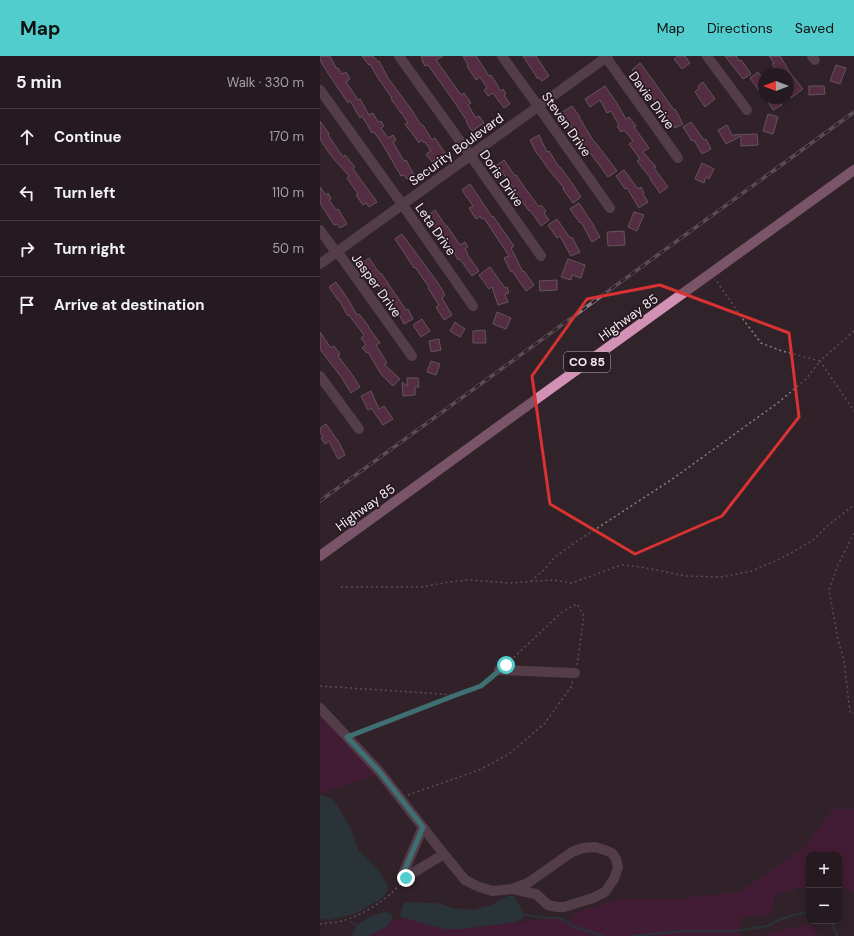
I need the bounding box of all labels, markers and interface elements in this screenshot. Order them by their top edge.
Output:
text: Map [20,16,60,41]
text: Map [657,19,685,37]
text: Directions [707,19,773,37]
text: Saved [795,19,834,37]
street label: Davie Drive [625,68,678,133]
north arrow [758,68,794,104]
text: 5 min [16,71,62,93]
text: Walk · 330 m [227,74,304,91]
street label: Steven Drive [538,89,595,160]
street label: Security Boulevard [406,109,507,189]
icon: ahead [16,126,38,148]
text: Continue [54,127,122,147]
text: 170 m [269,128,304,145]
street label: Doris Drive [476,147,527,210]
icon: left [16,182,38,204]
text: Turn left [54,183,115,203]
text: 110 m [272,184,304,201]
street label: Leta Drive [411,200,460,259]
icon: right [16,238,38,260]
text: Turn right [54,239,125,259]
text: 50 m [272,240,304,257]
street label: Jasper Drive [348,250,405,321]
street label: Highway 85 [595,290,662,345]
icon: arrive [16,294,38,316]
text: Arrive at destination [54,295,205,315]
road number: CO 85 [564,352,610,372]
street label: Highway 85 [332,480,399,535]
route start [497,656,515,674]
map controls [806,852,842,924]
button: + [806,852,842,888]
route end [397,869,415,887]
button: − [806,888,842,924]

